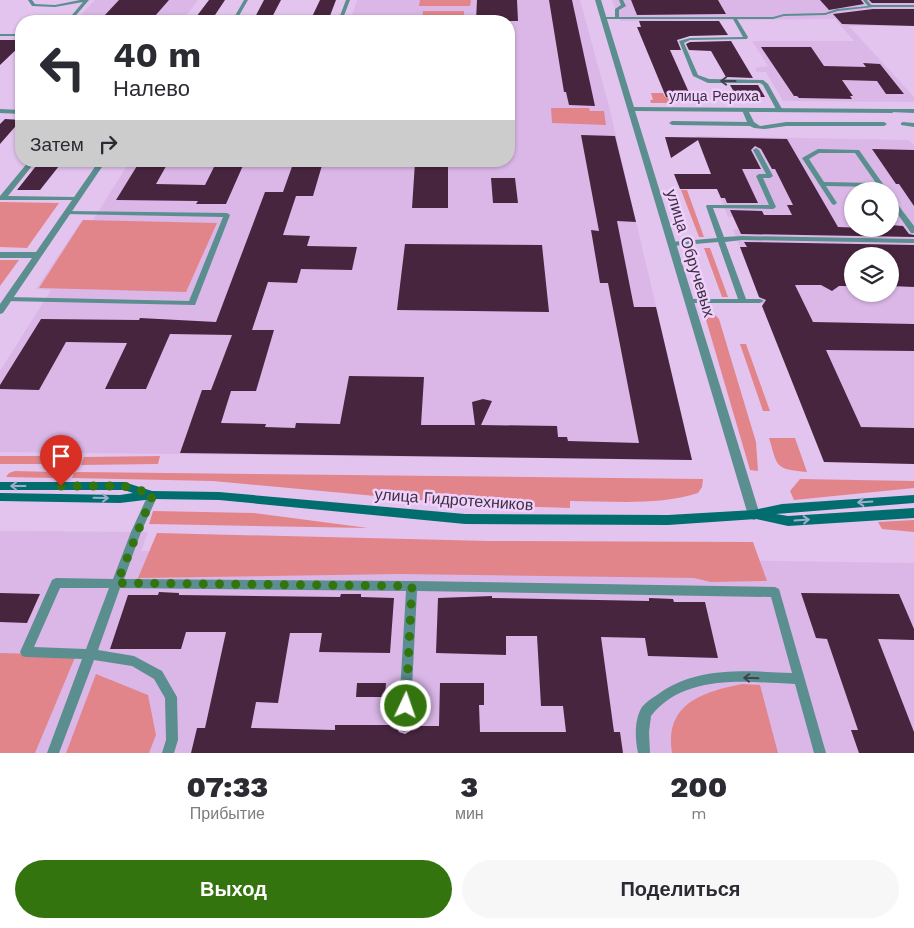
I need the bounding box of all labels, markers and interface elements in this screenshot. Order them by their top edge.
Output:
text: 40 m [113,34,201,76]
icon: left [30,35,95,100]
text: Налево [113,76,190,101]
one-way arrow [720,76,736,86]
street label: улица Рериха [669,88,759,104]
icon: right [94,130,122,158]
text: Затем [30,133,84,156]
map controls [844,182,899,302]
button: search [844,182,899,237]
street label: улица Обручевых [662,187,719,320]
button: layers [844,247,899,302]
pin [40,435,82,486]
icon: arrive [47,442,75,470]
one-way arrow [10,481,26,491]
street label: улица Гидротехников [374,484,534,515]
one-way arrow [92,493,109,503]
one-way arrow [858,497,874,506]
one-way arrow [793,516,809,525]
one-way arrow [743,673,759,683]
position arrow [379,679,431,731]
text: 07:33 [187,769,268,804]
text: 3 [460,769,478,804]
text: 200 [670,769,727,804]
text: Прибытие [190,804,265,823]
text: мин [455,804,484,823]
text: m [691,804,706,823]
button: Выход [15,860,452,918]
button: Поделиться [462,860,899,918]

